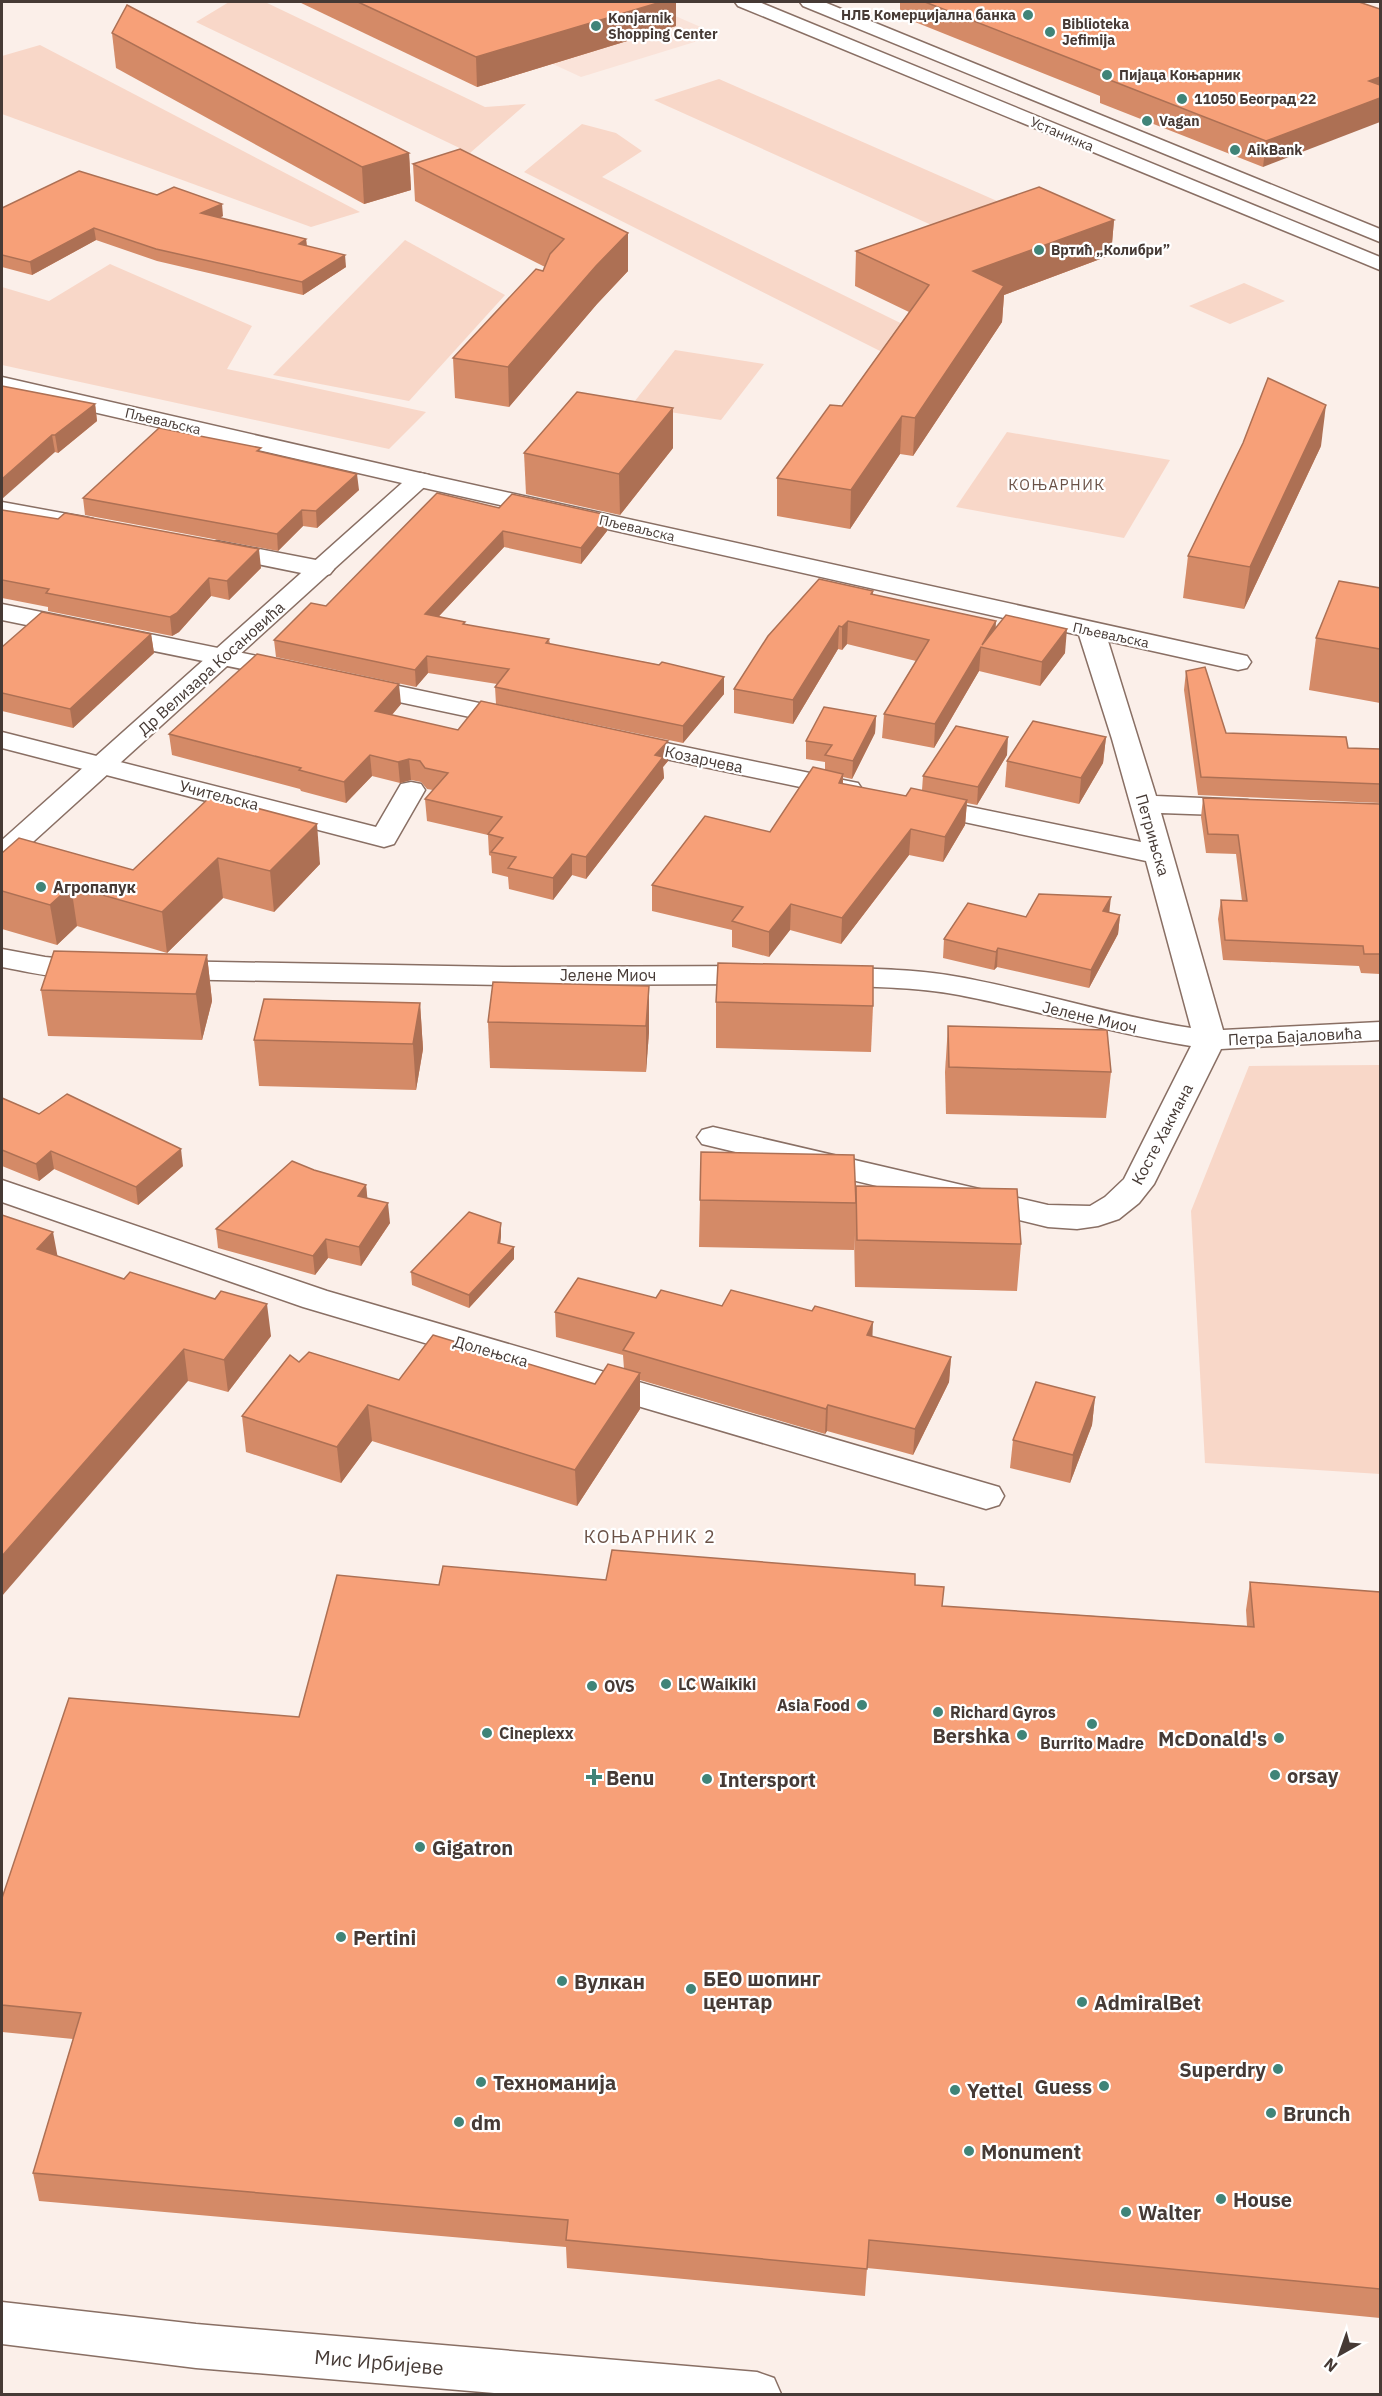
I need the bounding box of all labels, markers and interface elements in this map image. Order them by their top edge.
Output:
place label: НЛБ Комерцијална банка [841,6,1016,24]
marker: НЛБ Комерцијална банка [1021,8,1035,22]
place label: Konjarnik Shopping Center [608,9,718,43]
place label: Biblioteka Jefimija [1062,15,1129,49]
marker: Konjarnik Shopping Center [589,19,603,33]
marker: Biblioteka Jefimija [1043,25,1057,39]
place label: Пијаца Коњарник [1119,66,1241,84]
marker: Пијаца Коњарник [1100,68,1114,82]
place label: 11050 Београд 22 [1194,90,1316,108]
marker: 11050 Београд 22 [1175,92,1189,106]
place label: Vagan [1159,112,1200,130]
street label: Устаничка [1028,113,1097,156]
marker: Vagan [1140,114,1154,128]
place label: AikBank [1247,141,1303,159]
marker: AikBank [1228,143,1242,157]
place label: Вртић „Колибри” [1051,241,1170,259]
marker: Вртић „Колибри” [1032,243,1046,257]
street label: Пљеваљска [123,404,203,439]
district label: КОЊАРНИК [1008,475,1106,494]
street label: Пљеваљска [597,511,677,546]
street label: Др Велизара Косановића [134,597,289,739]
street label: Пљеваљска [1071,618,1151,652]
street label: Козарчева [663,741,745,777]
street label: Учитељска [177,775,261,815]
street label: Петрињска [1132,792,1174,879]
place label: Агропапук [53,877,136,897]
marker: Агропапук [34,880,48,894]
street label: Јелене Миоч [560,965,656,985]
street label: Јелене Миоч [1041,996,1139,1038]
street label: Петра Бајаловића [1227,1022,1363,1049]
street label: Косте Хакмана [1127,1080,1197,1188]
street label: Долењска [451,1331,531,1371]
district label: КОЊАРНИК 2 [584,1525,716,1548]
place label: LC Waikiki [678,1674,756,1694]
place label: OVS [604,1676,635,1696]
marker: LC Waikiki [659,1677,673,1691]
marker: OVS [585,1679,599,1693]
place label: Asia Food [777,1695,850,1715]
marker: Asia Food [855,1698,869,1712]
place label: Richard Gyros [950,1702,1056,1722]
marker: Richard Gyros [931,1705,945,1719]
marker: Burrito Madre [1085,1717,1099,1731]
place label: Bershka [932,1722,1010,1749]
place label: Cineplexx [499,1723,574,1743]
place label: McDonald's [1158,1725,1267,1752]
marker: Cineplexx [480,1726,494,1740]
marker: Bershka [1015,1728,1029,1742]
marker: McDonald's [1272,1731,1286,1745]
place label: Burrito Madre [1040,1733,1144,1753]
place label: orsay [1287,1762,1339,1789]
place label: Benu [606,1764,654,1791]
place label: Intersport [719,1766,816,1793]
marker: orsay [1268,1768,1282,1782]
marker: Benu [587,1770,601,1784]
marker: Intersport [700,1772,714,1786]
place label: Gigatron [432,1834,513,1861]
marker: Gigatron [413,1840,427,1854]
place label: Pertini [353,1924,416,1951]
marker: Pertini [334,1930,348,1944]
place label: БЕО шопинг центар [703,1965,821,2015]
place label: Вулкан [574,1968,645,1995]
marker: Вулкан [555,1974,569,1988]
marker: БЕО шопинг центар [684,1982,698,1996]
place label: AdmiralBet [1094,1989,1201,2016]
marker: AdmiralBet [1075,1995,1089,2009]
place label: Superdry [1179,2056,1266,2083]
marker: Superdry [1271,2062,1285,2076]
place label: Техноманија [493,2069,616,2096]
place label: Guess [1034,2073,1092,2100]
marker: Техноманија [474,2075,488,2089]
place label: Yettel [967,2077,1022,2104]
marker: Guess [1097,2079,1111,2093]
marker: Yettel [948,2083,962,2097]
place label: Brunch [1283,2100,1351,2127]
marker: Brunch [1264,2106,1278,2120]
place label: dm [471,2109,501,2136]
marker: dm [452,2115,466,2129]
place label: Monument [981,2138,1081,2165]
marker: Monument [962,2144,976,2158]
place label: House [1233,2186,1292,2213]
marker: House [1214,2192,1228,2206]
place label: Walter [1138,2199,1201,2226]
marker: Walter [1119,2205,1133,2219]
north arrow [1310,2324,1370,2384]
street label: Мис Ирбијеве [313,2343,445,2381]
text: N [1319,2354,1341,2377]

